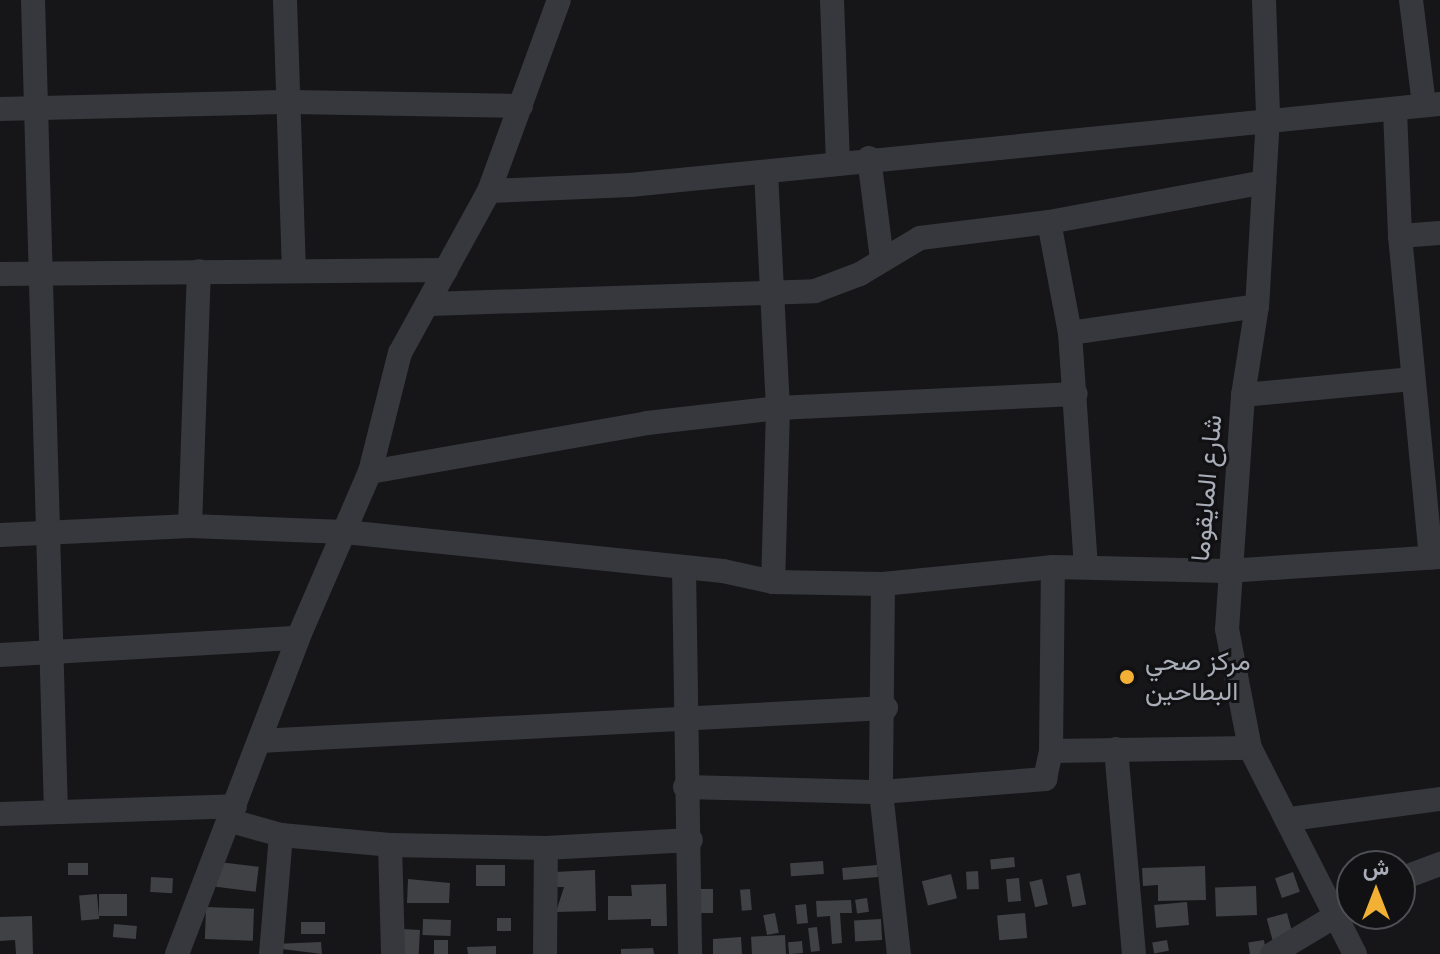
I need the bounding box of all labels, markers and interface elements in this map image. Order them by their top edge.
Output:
street label: شارع المايقوما [1185,413,1229,563]
place label: مركز صحي البطاحين [1145,646,1251,708]
marker: مركز صحي البطاحين [1116,666,1138,688]
north arrow [1336,850,1416,930]
text: ش [1363,855,1389,881]

